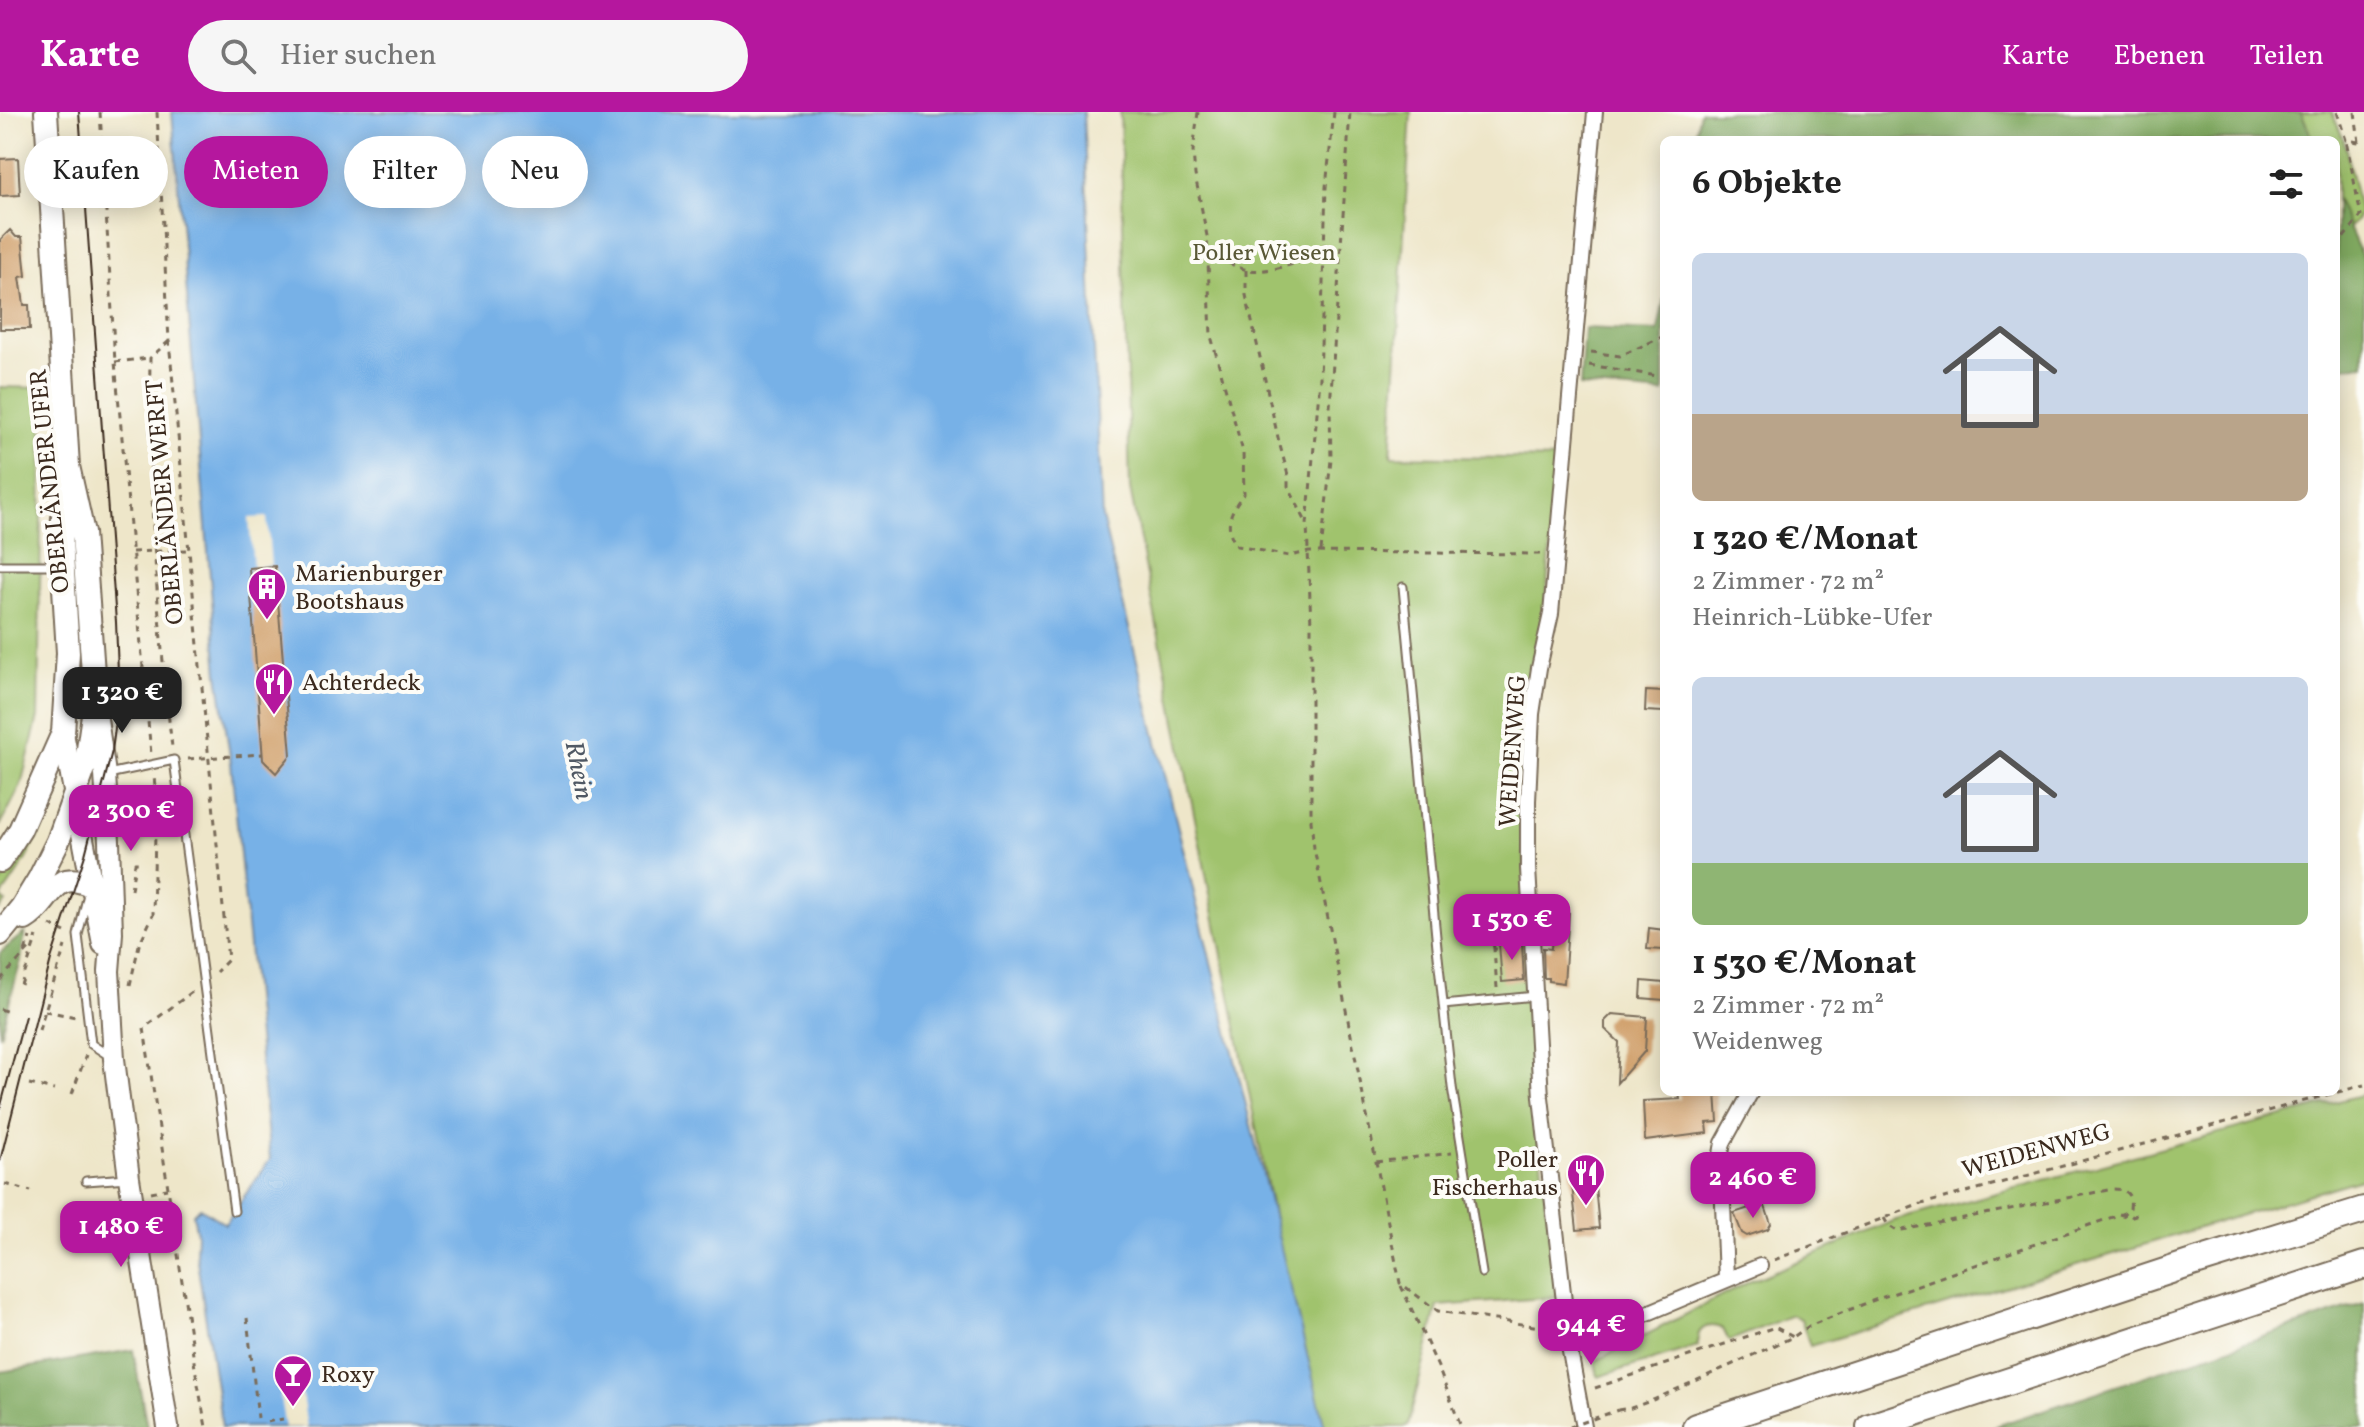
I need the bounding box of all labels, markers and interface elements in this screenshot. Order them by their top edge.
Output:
search box [188,20,748,92]
text: Karte [40,30,140,83]
icon: search [216,34,260,78]
text: Hier suchen [280,35,437,77]
text: Karte [2002,37,2069,76]
text: Ebenen [2113,37,2206,76]
text: Teilen [2250,37,2324,76]
chip: Kaufen [24,136,168,208]
chip: Mieten [184,136,328,208]
chip: Filter [344,136,466,208]
chip: Neu [482,136,588,208]
text: 6 Objekte [1692,161,1842,208]
icon: filters [2264,162,2308,206]
park label: Poller Wiesen [1192,237,1336,271]
icon: home [1928,305,2072,449]
street label: OBERLÄNDER UFER [22,367,80,595]
street label: OBERLÄNDER WERFT [138,378,194,626]
text: 1 320 €/Monat [1692,517,1918,564]
place label: Marienburger Bootshaus [295,558,443,620]
text: 2 Zimmer · 72 m² [1692,564,1884,600]
building icon: Marienburger Bootshaus [246,566,288,621]
text: Heinrich-Lübke-Ufer [1692,600,1932,636]
restaurant icon: Achterdeck [253,661,295,716]
pin: 1 320 € [48,667,196,735]
place label: Achterdeck [302,667,421,701]
street label: WEIDENWEG [1492,674,1536,829]
text: 1 320 € [81,675,163,711]
icon: home [1928,729,2072,873]
water label: Rhein [555,738,601,803]
pin: 2 300 € [57,785,205,853]
text: 2 300 € [87,793,175,829]
pin: 1 530 € [1438,894,1586,962]
text: 1 530 € [1471,902,1553,938]
text: 1 530 €/Monat [1692,941,1916,988]
text: 2 Zimmer · 72 m² [1692,988,1884,1024]
text: Weidenweg [1692,1024,1823,1060]
street label: WEIDENWEG [1958,1116,2115,1188]
place label: Poller Fischerhaus [1432,1144,1558,1206]
restaurant icon: Poller Fischerhaus [1565,1152,1607,1207]
pin: 2 460 € [1679,1152,1827,1220]
text: 2 460 € [1708,1160,1798,1196]
pin: 1 480 € [47,1201,195,1269]
text: 1 480 € [78,1209,164,1245]
pin: 944 € [1535,1299,1647,1367]
text: 944 € [1556,1307,1626,1343]
bar icon: Roxy [272,1353,314,1408]
place label: Roxy [321,1359,375,1393]

